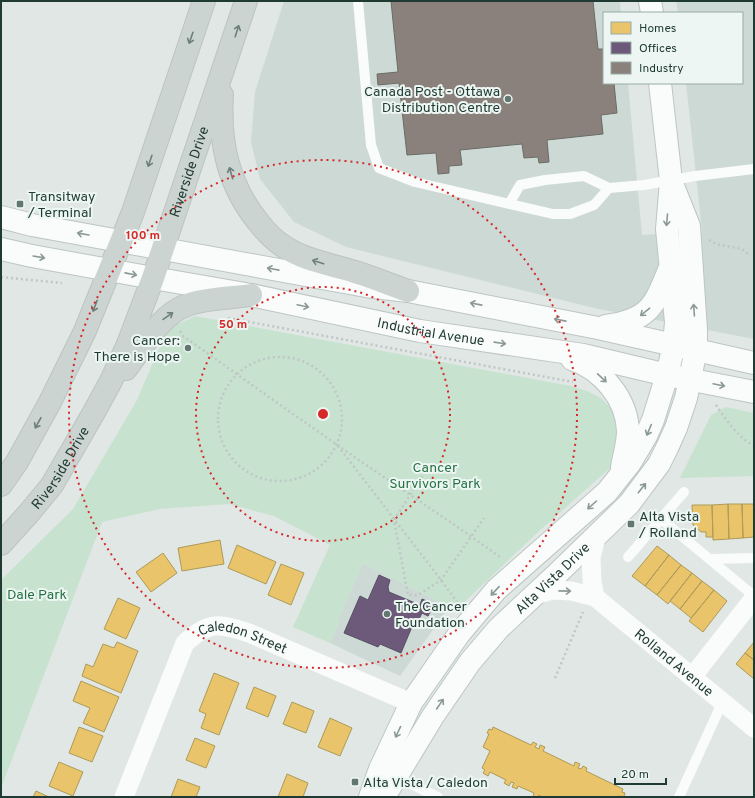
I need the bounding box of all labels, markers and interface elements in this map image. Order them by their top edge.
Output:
legend [603,12,743,84]
text: Homes [639,21,676,37]
one-way arrow [233,25,241,37]
one-way arrow [187,31,194,44]
text: Offices [639,41,677,57]
text: Industry [639,61,684,77]
place label: Canada Post - Ottawa Distribution Centre [364,84,500,117]
marker: Canada Post - Ottawa Distribution Centre [503,94,513,104]
street label: Riverside Drive [167,124,213,220]
one-way arrow [146,155,153,168]
one-way arrow [227,167,234,180]
place label: Transitway / Terminal [27,189,95,222]
marker: Transitway / Terminal [15,199,25,209]
one-way arrow [664,213,671,226]
text: 100 m [126,228,160,244]
one-way arrow [76,230,89,238]
one-way arrow [32,254,45,262]
one-way arrow [312,258,325,265]
one-way arrow [267,264,280,272]
one-way arrow [124,271,137,279]
one-way arrow [90,300,98,312]
one-way arrow [469,300,482,308]
one-way arrow [296,303,309,311]
one-way arrow [691,304,698,317]
one-way arrow [639,308,650,317]
one-way arrow [162,312,173,320]
street label: Industrial Avenue [376,315,486,350]
one-way arrow [554,316,567,324]
text: 50 m [219,317,247,333]
place label: Cancer: There is Hope [94,333,180,366]
one-way arrow [493,339,506,347]
marker: Cancer: There is Hope [183,343,193,353]
one-way arrow [597,373,607,383]
one-way arrow [712,381,725,389]
centre of rings [316,407,330,421]
one-way arrow [34,417,42,429]
one-way arrow [645,423,652,435]
street label: Riverside Drive [28,424,94,513]
park label: Cancer Survivors Park [389,460,481,493]
one-way arrow [638,482,646,493]
one-way arrow [587,500,597,510]
place label: Alta Vista / Rolland [638,509,699,542]
marker: Alta Vista / Rolland [626,519,636,529]
street label: Alta Vista Drive [512,540,594,618]
one-way arrow [490,586,500,596]
park label: Dale Park [7,587,67,604]
one-way arrow [558,587,571,595]
place label: The Cancer Foundation [395,599,468,632]
marker: The Cancer Foundation [382,609,392,619]
street label: Caledon Street [196,619,289,658]
street label: Rolland Avenue [630,626,716,701]
one-way arrow [437,698,445,710]
one-way arrow [394,726,401,738]
scale bar [615,760,666,786]
text: 20 m [621,767,649,783]
place label: Alta Vista / Caledon [363,775,488,792]
marker: Alta Vista / Caledon [350,777,360,787]

